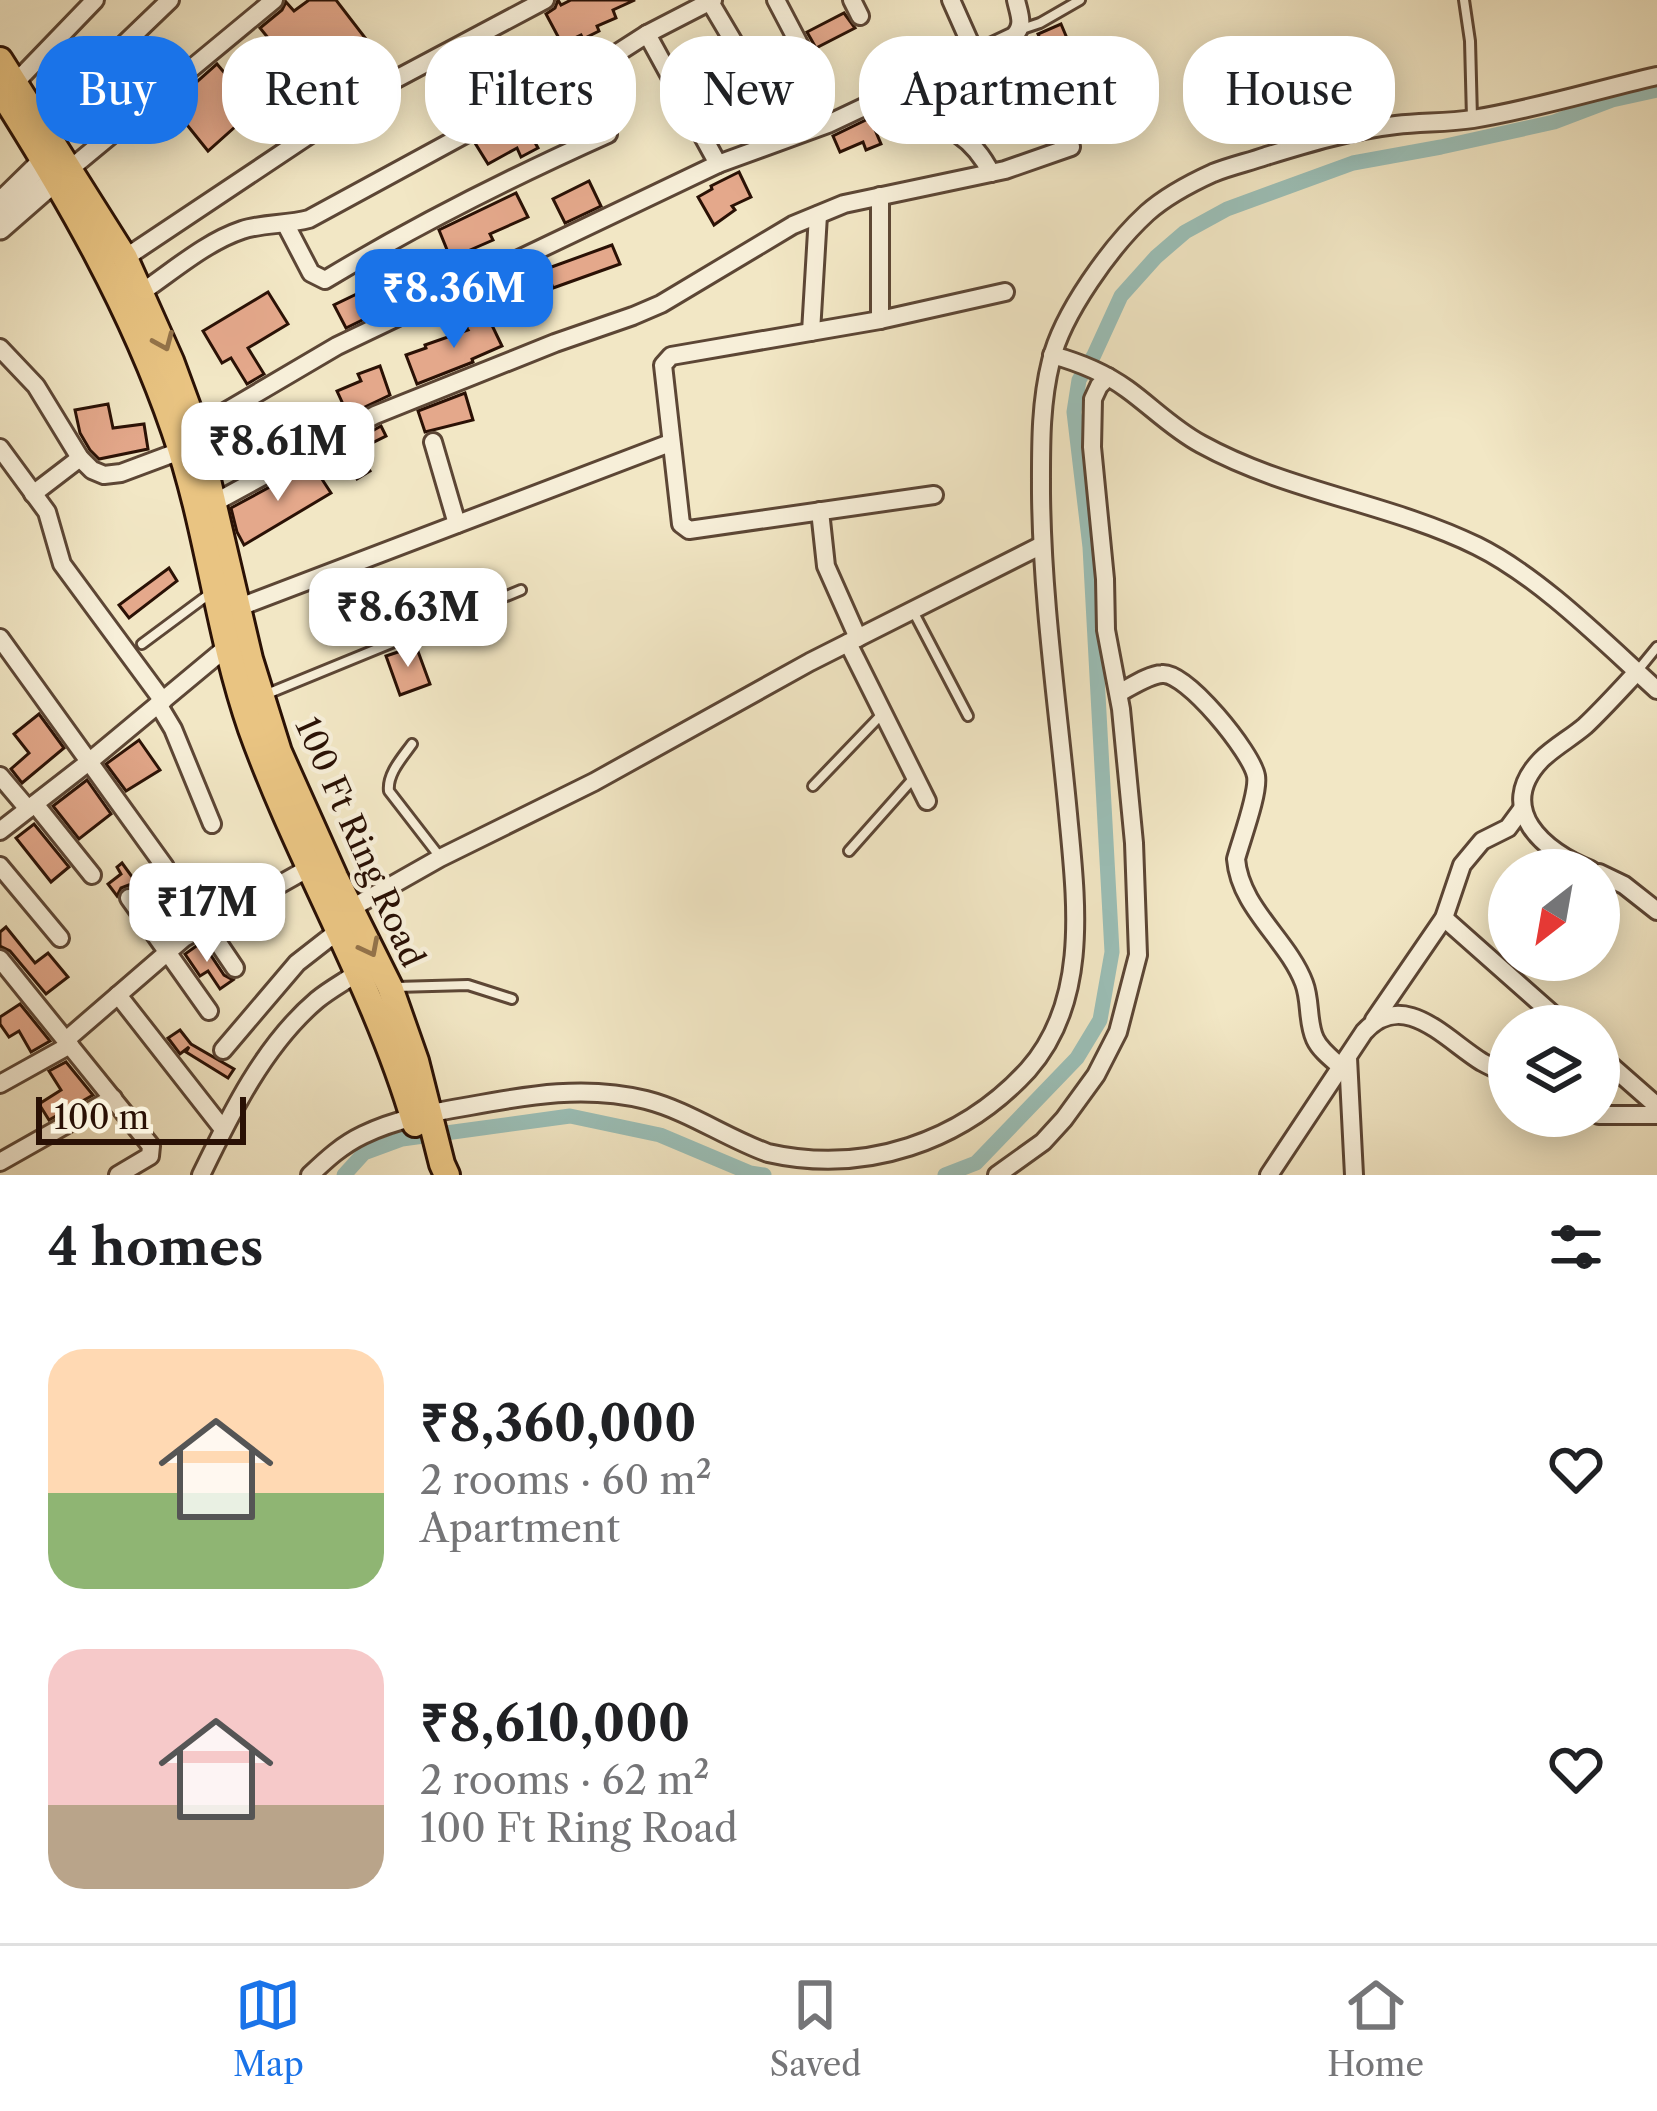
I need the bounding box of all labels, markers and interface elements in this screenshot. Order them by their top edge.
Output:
chip: Buy [36,36,198,144]
chip: Rent [222,36,401,144]
chip: Filters [425,36,636,144]
chip: New [660,36,835,144]
chip: Apartment [859,36,1159,144]
chip: House [1183,36,1395,144]
pin: ₹8.36M [356,249,552,351]
text: ₹8.36M [382,264,526,312]
one-way arrow [149,330,173,352]
pin: ₹8.61M [180,402,376,504]
text: ₹8.61M [208,417,348,465]
pin: ₹8.63M [310,568,506,670]
text: ₹8.63M [336,583,480,631]
street label: 100 Ft Ring Road [287,711,433,973]
north arrow [1488,849,1620,981]
map controls [1488,849,1620,1137]
pin: ₹17M [136,863,278,965]
text: ₹17M [156,878,258,926]
one-way arrow [356,935,379,957]
button: layers [1488,1005,1620,1137]
scale bar [36,1091,246,1144]
text: 100 m [54,1097,149,1138]
icon: filters [1543,1214,1609,1280]
text: 4 homes [48,1216,263,1278]
text: ₹8,360,000 [420,1392,697,1454]
icon: home [144,1397,288,1541]
icon: heart [1543,1436,1609,1502]
text: 2 rooms · 60 m² [420,1456,712,1504]
text: Apartment [420,1504,620,1552]
text: ₹8,610,000 [420,1692,690,1754]
icon: home [144,1697,288,1841]
icon: heart [1543,1736,1609,1802]
text: 2 rooms · 62 m² [420,1756,710,1804]
text: 100 Ft Ring Road [420,1804,738,1852]
tab: Map [233,1972,304,2085]
tab: Saved [770,1972,861,2085]
tab: Home [1327,1972,1424,2085]

